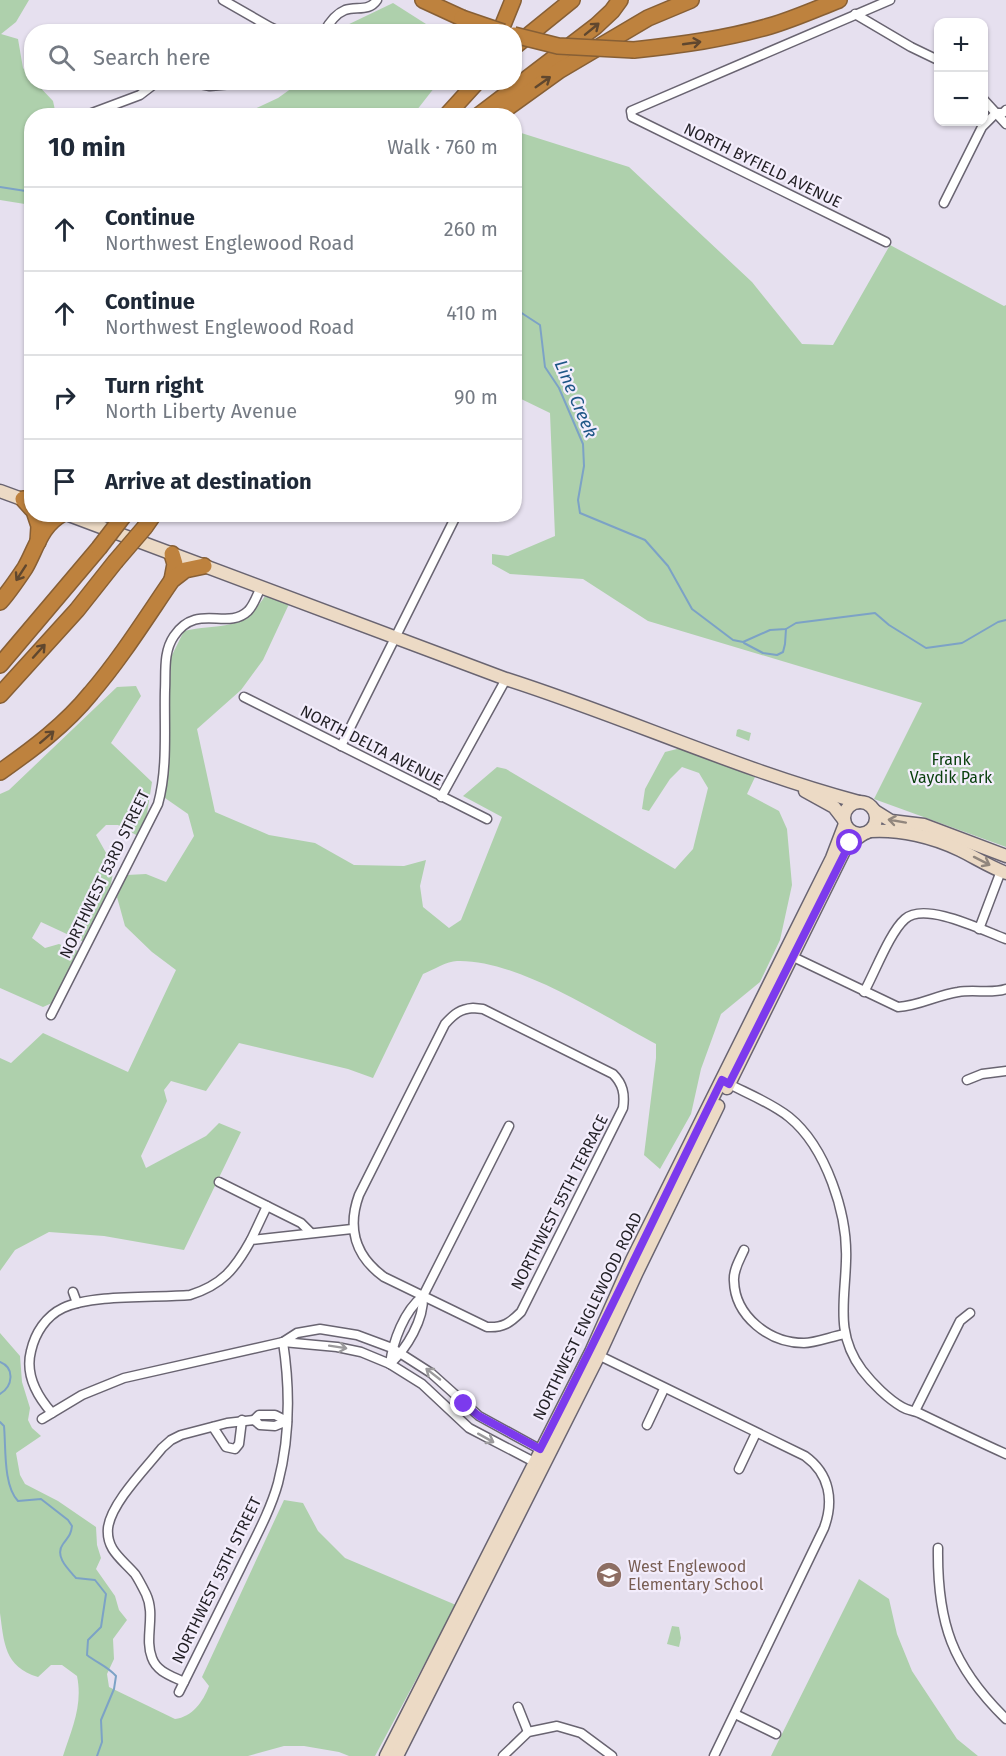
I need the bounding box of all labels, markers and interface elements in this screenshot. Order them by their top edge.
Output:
map controls [934,18,988,126]
button: + [934,18,988,72]
one-way arrow [583,23,599,36]
search box [24,24,522,90]
one-way arrow [682,37,702,48]
icon: search [45,41,78,74]
text: Search here [93,44,211,71]
button: − [934,72,988,126]
one-way arrow [535,76,551,88]
street label: NORTH BYFIELD AVENUE [681,119,845,212]
text: 10 min [48,132,126,163]
text: Walk · 760 m [387,135,498,159]
text: Continue [105,204,195,231]
icon: ahead [48,213,81,246]
text: 260 m [444,217,498,241]
text: Northwest Englewood Road [105,231,354,255]
text: Continue [105,288,195,315]
icon: ahead [48,297,81,330]
text: 410 m [446,301,498,325]
text: Northwest Englewood Road [105,315,354,339]
water label: Line Creek [550,357,602,442]
text: Turn right [105,372,204,399]
icon: right [48,381,81,414]
text: 90 m [454,385,498,409]
text: North Liberty Avenue [105,399,297,423]
icon: arrive [48,465,81,498]
text: Arrive at destination [105,468,312,495]
one-way arrow [14,564,26,581]
one-way arrow [32,644,46,659]
street label: NORTH DELTA AVENUE [297,701,446,790]
one-way arrow [39,730,54,744]
park label: Frank Vaydik Park [910,750,993,787]
street label: NORTHWEST 53RD STREET [55,786,154,961]
one-way arrow [888,815,908,826]
route start [836,829,862,855]
one-way arrow [972,856,990,867]
street label: NORTHWEST 55TH TERRACE [507,1111,612,1293]
street label: NORTHWEST ENGLEWOOD ROAD [529,1209,646,1423]
one-way arrow [327,1342,347,1353]
one-way arrow [425,1368,441,1381]
route end [450,1390,476,1416]
one-way arrow [476,1433,494,1444]
street label: NORTHWEST 55TH STREET [168,1493,266,1667]
place label: West Englewood Elementary School [628,1557,764,1594]
school or university icon: West Englewood Elementary School [594,1560,624,1590]

